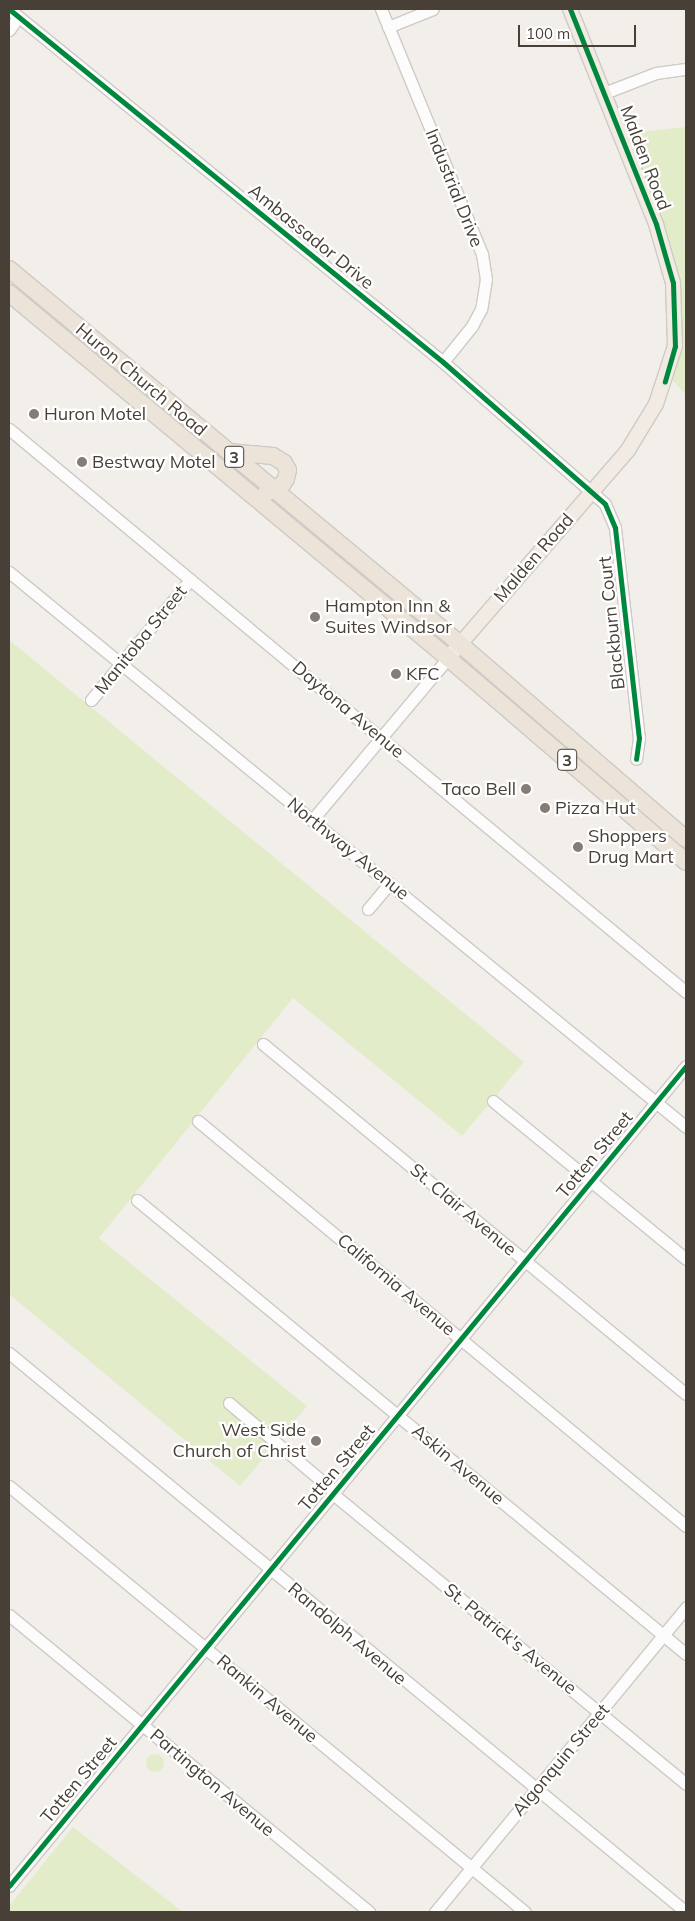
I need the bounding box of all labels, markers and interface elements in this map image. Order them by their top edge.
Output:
scale bar [520,15,638,47]
text: 100 m [526,24,570,43]
street label: Malden Road [615,103,675,213]
street label: Industrial Drive [420,126,488,250]
street label: Ambassador Drive [244,180,378,294]
street label: Huron Church Road [71,319,211,441]
place label: Huron Motel [44,403,146,425]
marker: Huron Motel [28,408,40,420]
road number: 3 [224,444,244,471]
place label: Bestway Motel [92,451,216,473]
marker: Bestway Motel [76,456,88,468]
street label: Malden Road [490,509,578,607]
street label: Blackburn Court [594,555,630,691]
street label: Manitoba Street [91,581,191,699]
place label: Hampton Inn & Suites Windsor [325,596,452,638]
marker: Hampton Inn & Suites Windsor [309,611,321,623]
street label: Daytona Avenue [288,657,408,763]
place label: KFC [406,663,440,685]
marker: KFC [390,668,402,680]
road number: 3 [557,746,577,774]
place label: Taco Bell [441,778,516,800]
marker: Taco Bell [520,783,532,795]
street label: Northway Avenue [283,793,413,905]
place label: Pizza Hut [555,797,636,819]
marker: Pizza Hut [539,802,551,814]
place label: Shoppers Drug Mart [588,826,673,869]
marker: Shoppers Drug Mart [572,841,584,853]
street label: Totten Street [552,1107,638,1203]
street label: St. Clair Avenue [405,1159,521,1261]
street label: California Avenue [333,1229,459,1341]
place label: West Side Church of Christ [172,1420,306,1462]
street label: Totten Street [294,1420,380,1516]
street label: Askin Avenue [408,1420,508,1510]
marker: West Side Church of Christ [310,1435,322,1447]
street label: Randolph Avenue [283,1578,411,1690]
street label: St. Patrick's Avenue [439,1579,581,1699]
street label: Rankin Avenue [212,1650,322,1748]
street label: Algonquin Street [508,1700,614,1820]
street label: Partington Avenue [145,1725,279,1841]
street label: Totten Street [36,1732,122,1828]

